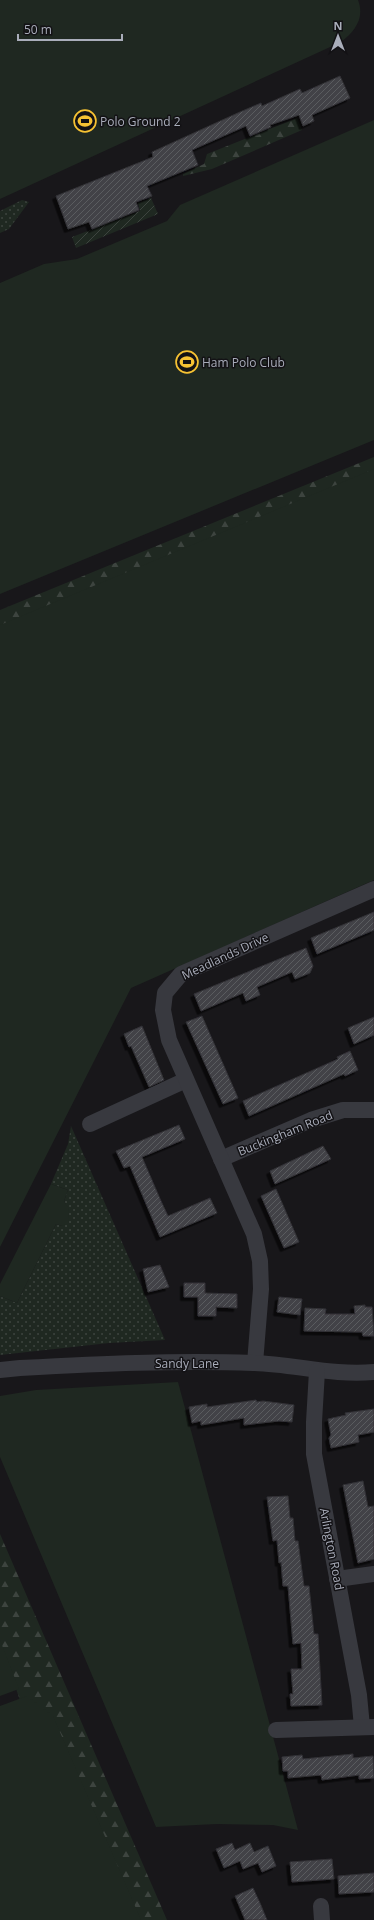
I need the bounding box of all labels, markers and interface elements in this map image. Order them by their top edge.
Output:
scale bar [18,16,122,42]
north arrow [318,16,358,56]
text: N [334,18,342,33]
text: 50 m [24,21,52,38]
sports icon: Polo Ground 2 [72,108,98,134]
place label: Polo Ground 2 [100,113,181,130]
sports icon: Ham Polo Club [174,349,200,375]
place label: Ham Polo Club [202,354,285,371]
street label: Meadlands Drive [179,928,271,984]
street label: Buckingham Road [235,1106,335,1160]
street label: Sandy Lane [155,1355,219,1372]
street label: Arlington Road [316,1507,348,1591]

